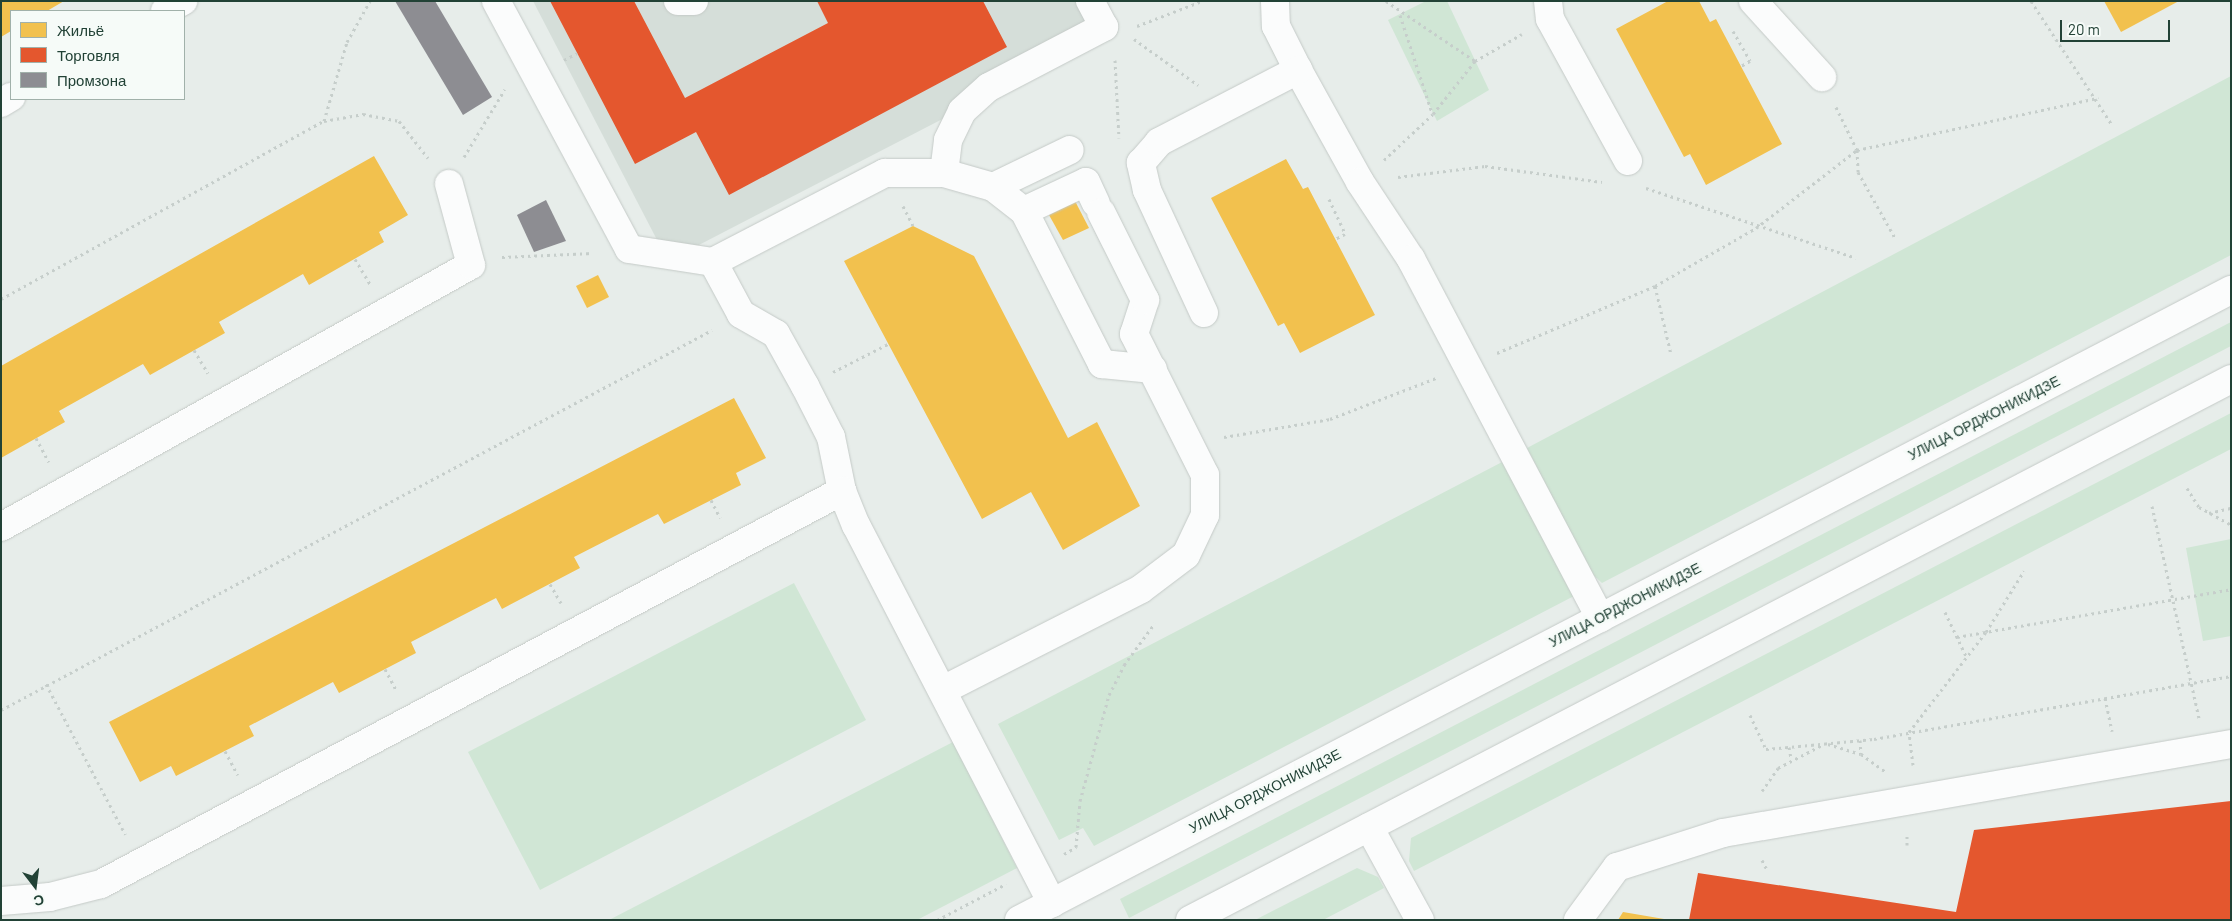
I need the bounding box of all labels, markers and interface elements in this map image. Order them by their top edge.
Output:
legend [10,10,185,100]
scale bar [2062,10,2172,42]
text: 20 m [2068,20,2100,38]
text: Жильё [57,21,104,39]
text: Торговля [57,46,120,64]
text: Промзона [57,71,126,89]
street label: УЛИЦА ОРДЖОНИКИДЗЕ [1905,372,2063,464]
street label: УЛИЦА ОРДЖОНИКИДЗЕ [1546,559,1704,651]
street label: УЛИЦА ОРДЖОНИКИДЗЕ [1186,745,1344,837]
north arrow [10,861,60,911]
text: С [32,891,46,910]

